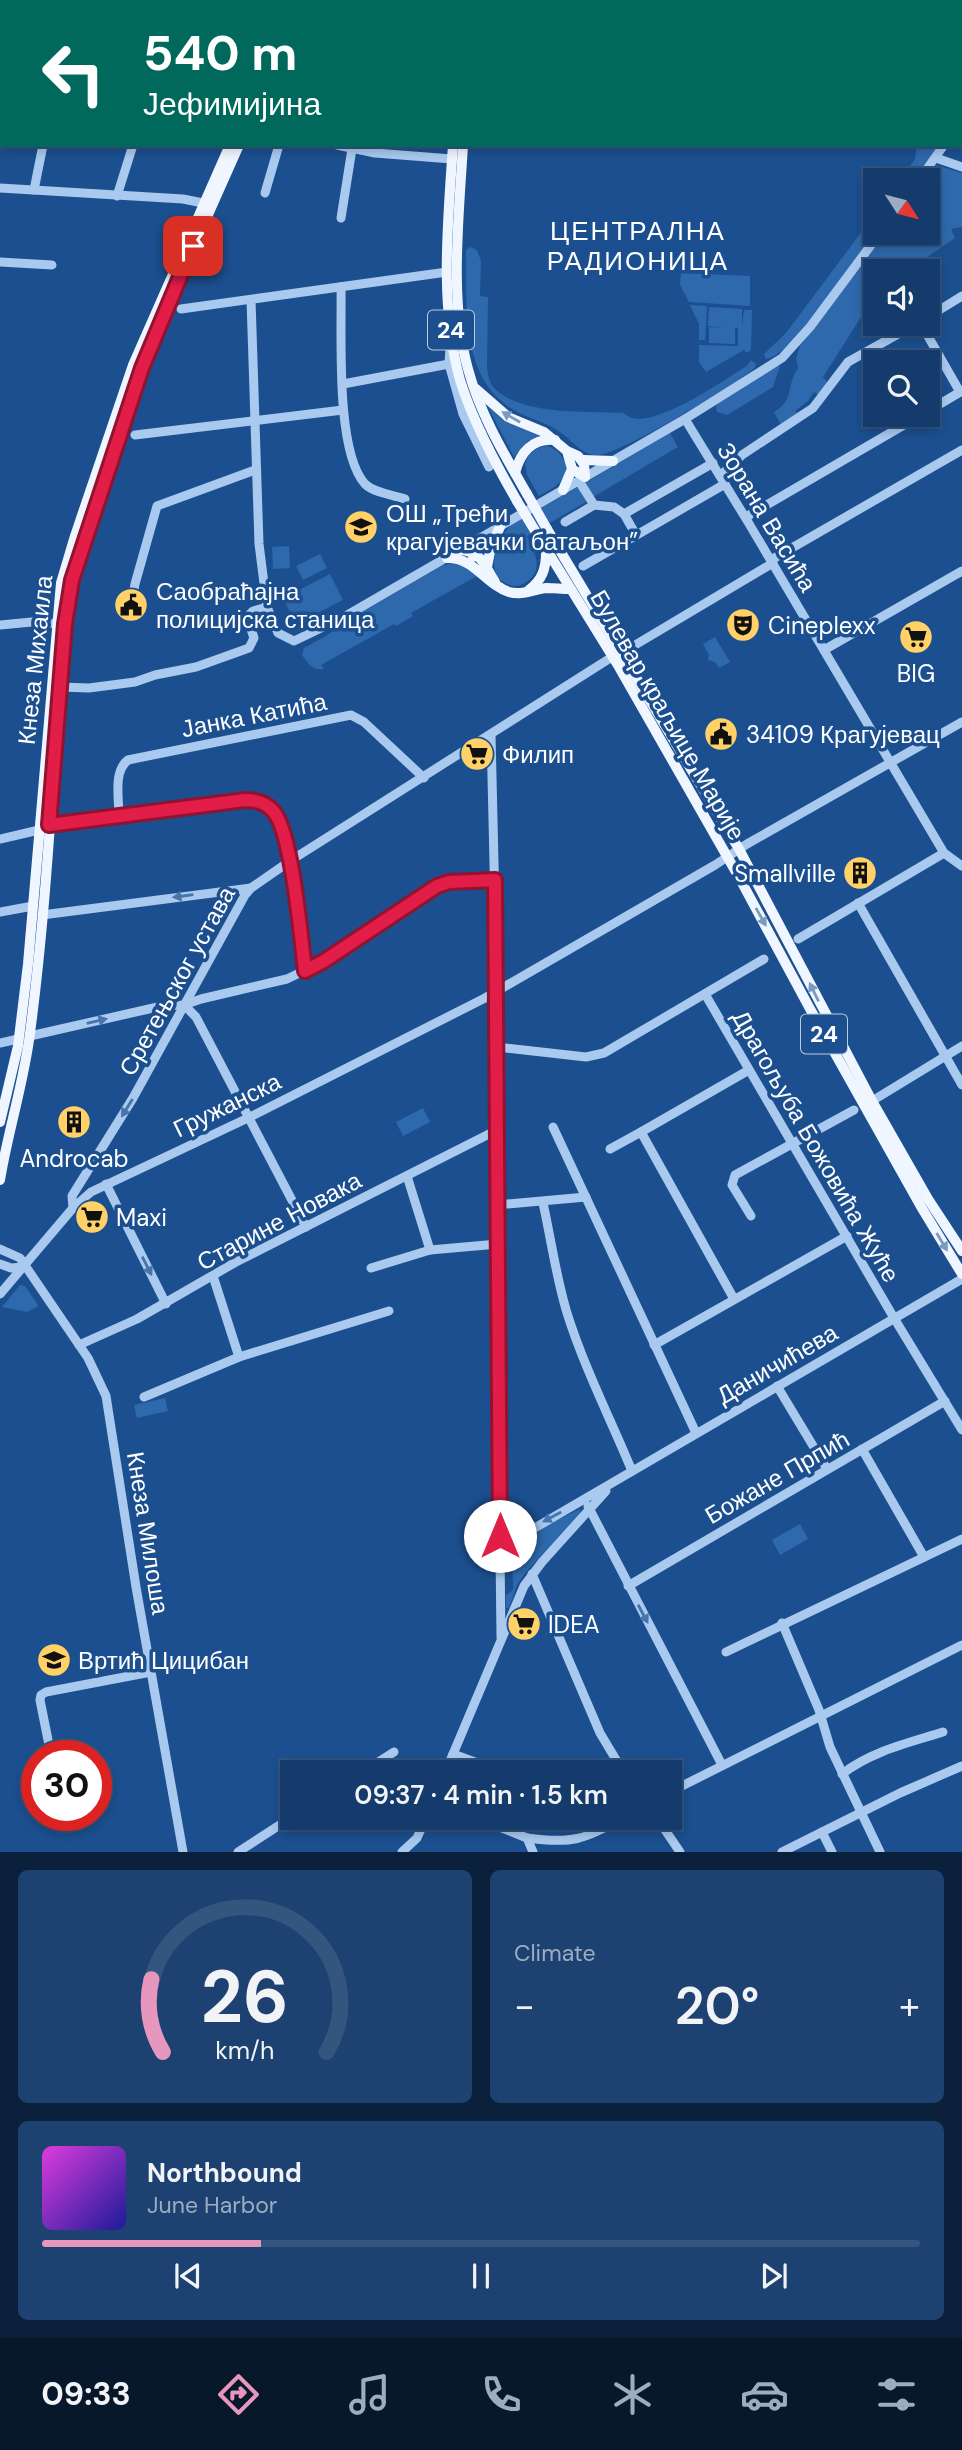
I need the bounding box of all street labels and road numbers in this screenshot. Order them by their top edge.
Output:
road number: 24 [428,310,474,350]
street label: Зорана Васића [710,437,824,598]
street label: Кнеза Михаила [11,573,59,746]
street label: Булевар краљице Марије [584,584,752,846]
street label: Јанка Катића [179,686,330,744]
street label: Сретењског устава [112,880,242,1081]
street label: Драгољуба Божовића Жуће [725,1004,907,1288]
road number: 24 [801,1015,847,1054]
street label: Гружанска [168,1065,287,1144]
street label: Старине Новака [191,1164,367,1277]
street label: Даничићева [711,1317,844,1411]
street label: Божане Прпић [699,1423,855,1531]
street label: Кнеза Милоша [120,1449,176,1617]

